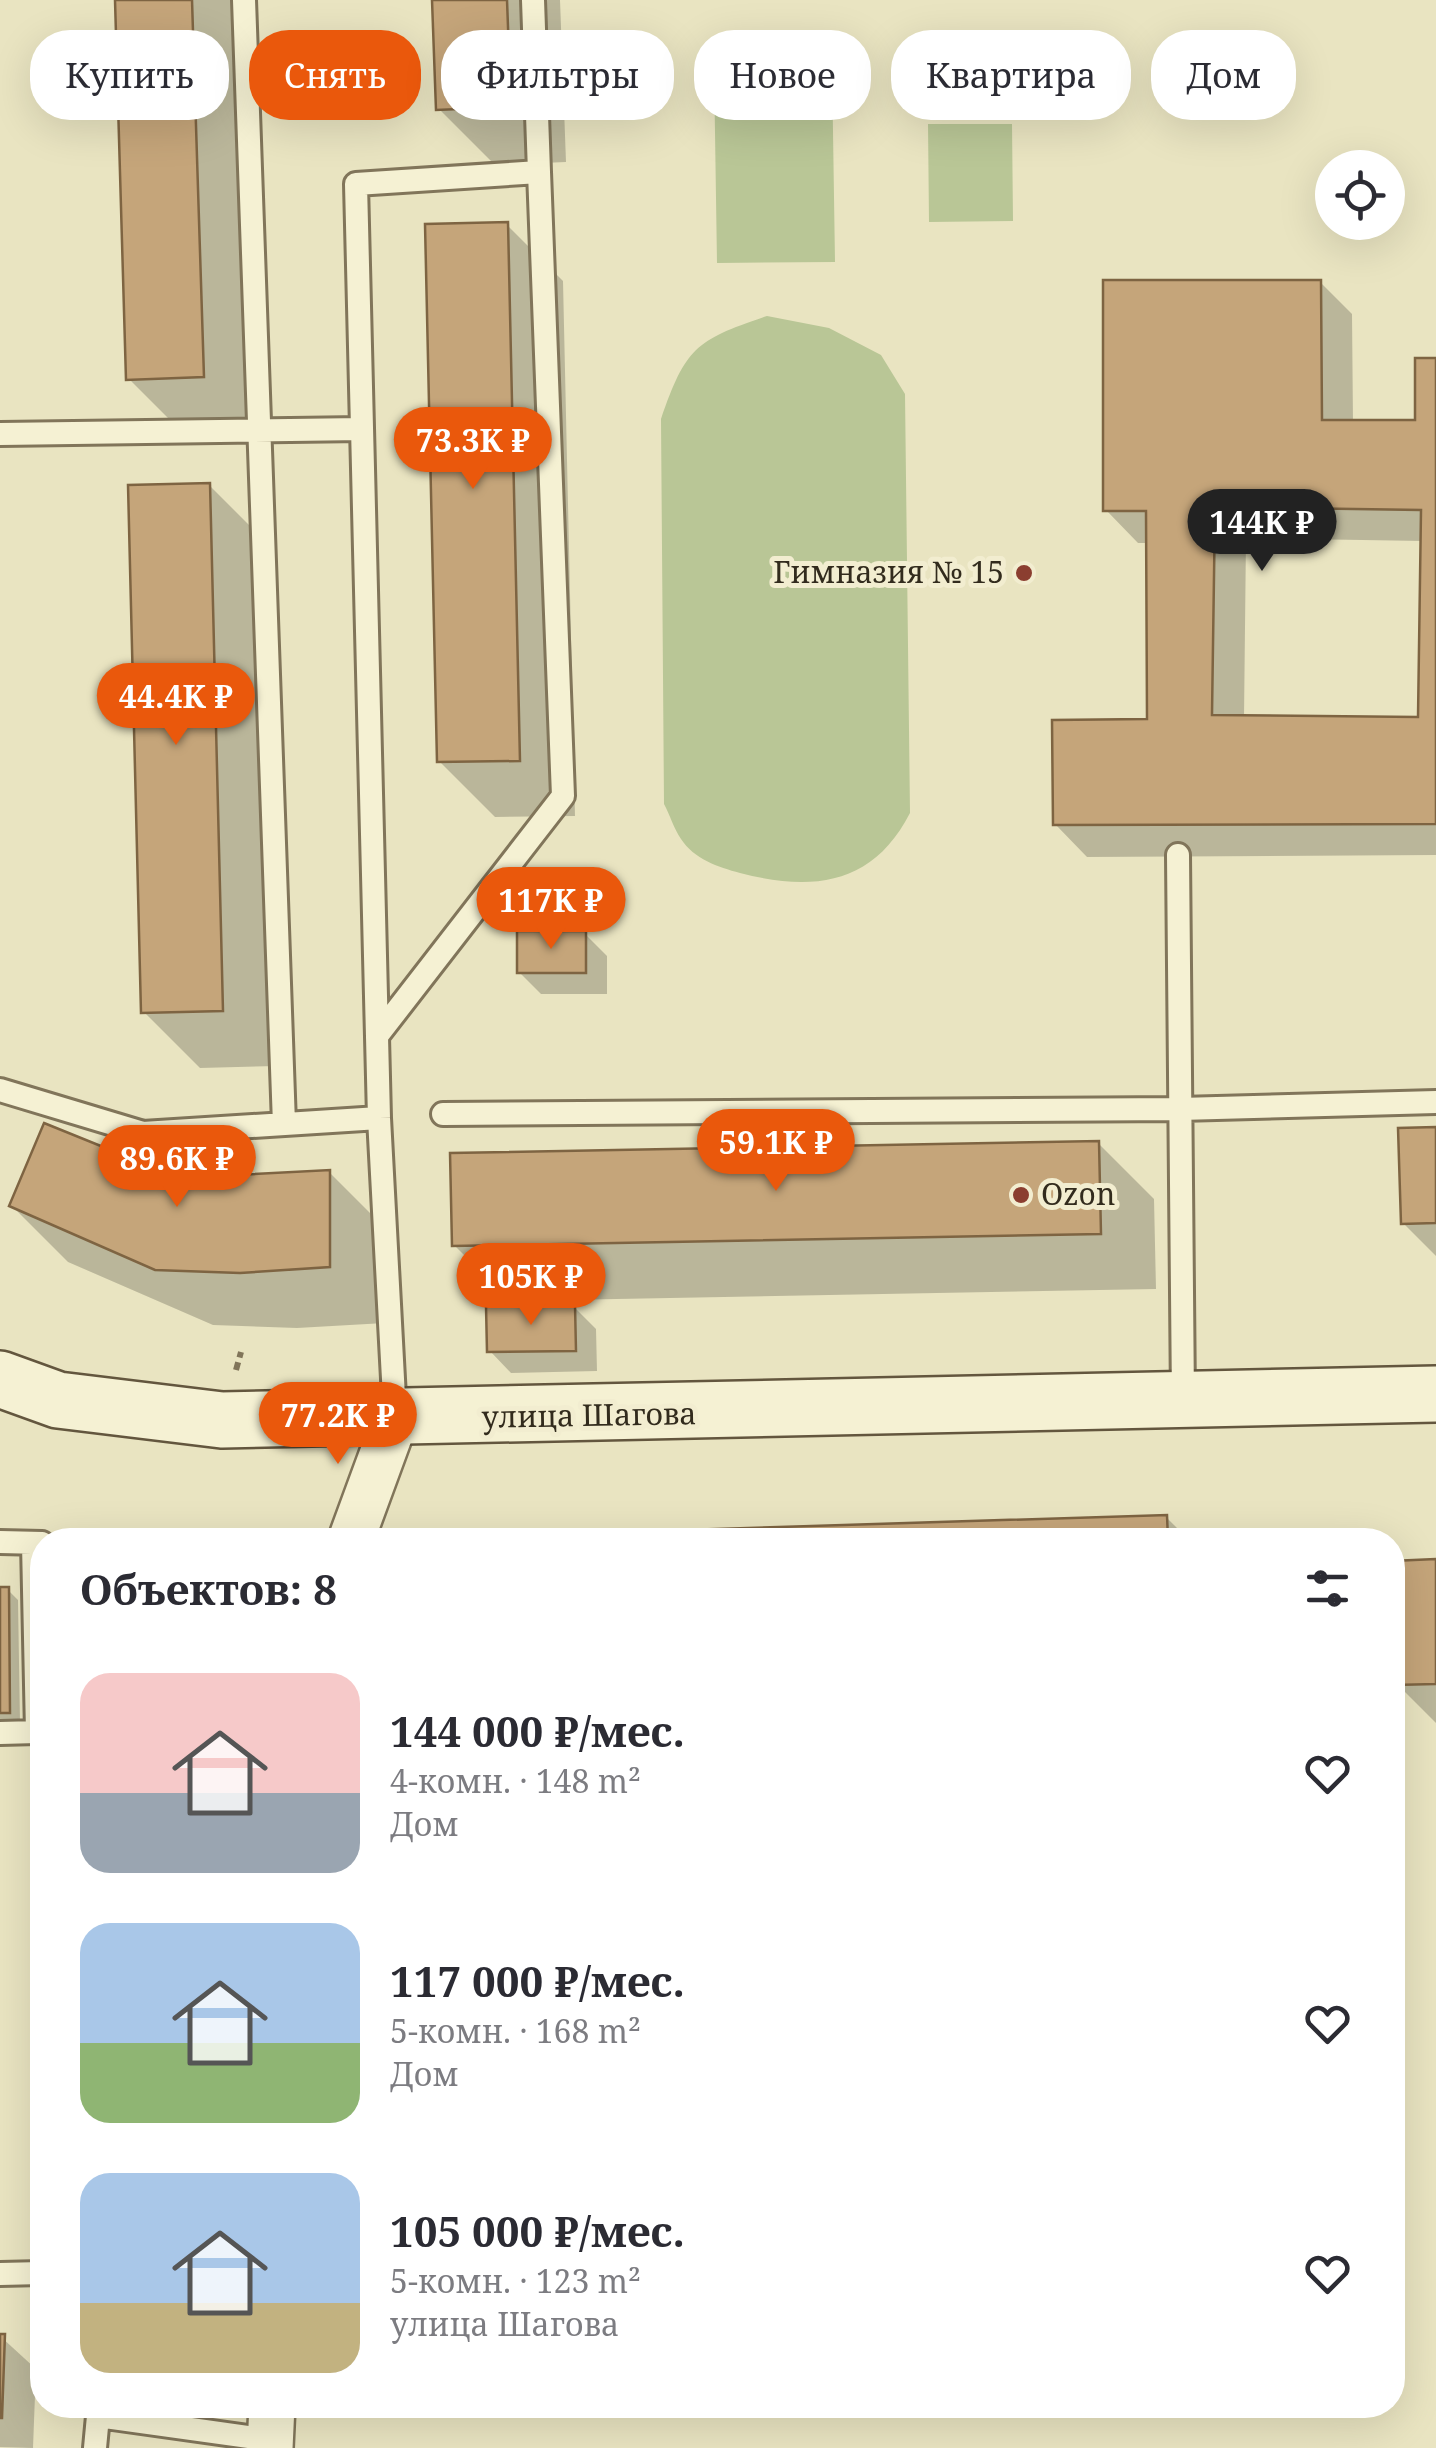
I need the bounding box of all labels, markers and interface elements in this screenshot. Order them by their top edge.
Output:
chip: Купить [30,30,229,120]
chip: Снять [249,30,421,120]
chip: Фильтры [441,30,674,120]
chip: Новое [694,30,871,120]
chip: Квартира [891,30,1131,120]
chip: Дом [1151,30,1296,120]
map controls [1315,150,1405,240]
button: locate [1315,150,1405,240]
pin: 73.3K ₽ [381,407,565,492]
text: 73.3K ₽ [416,418,530,461]
pin: 144K ₽ [1181,489,1343,574]
text: 144K ₽ [1210,500,1314,543]
place label: Гимназия № 15 [773,551,1004,592]
marker: Гимназия № 15 [1013,562,1035,584]
pin: 44.4K ₽ [84,663,268,748]
text: 44.4K ₽ [119,674,233,717]
pin: 117K ₽ [470,867,632,952]
text: 117K ₽ [499,878,603,921]
pin: 59.1K ₽ [684,1109,868,1194]
text: 59.1K ₽ [719,1120,833,1163]
pin: 89.6K ₽ [85,1125,269,1210]
text: 89.6K ₽ [120,1136,234,1179]
place label: Ozon [1041,1173,1115,1214]
marker: Ozon [1010,1184,1032,1206]
pin: 105K ₽ [450,1243,612,1328]
text: 105K ₽ [479,1254,583,1297]
pin: 77.2K ₽ [246,1382,430,1467]
street label: улица Шагова [481,1392,697,1437]
text: 77.2K ₽ [281,1393,395,1436]
text: Объектов: 8 [80,1560,337,1617]
icon: filters [1300,1561,1355,1616]
text: 144 000 ₽/мес. [390,1702,685,1759]
icon: home [160,1713,280,1833]
icon: heart [1300,1746,1355,1801]
text: 4-комн. · 148 m² [390,1759,641,1802]
text: Дом [390,1802,459,1845]
text: 117 000 ₽/мес. [390,1952,685,2009]
icon: home [160,1963,280,2083]
icon: heart [1300,1996,1355,2051]
text: 5-комн. · 168 m² [390,2009,641,2052]
text: Дом [390,2052,459,2095]
text: 105 000 ₽/мес. [390,2202,685,2259]
icon: home [160,2213,280,2333]
icon: heart [1300,2246,1355,2301]
text: 5-комн. · 123 m² [390,2259,641,2302]
text: улица Шагова [390,2302,619,2345]

